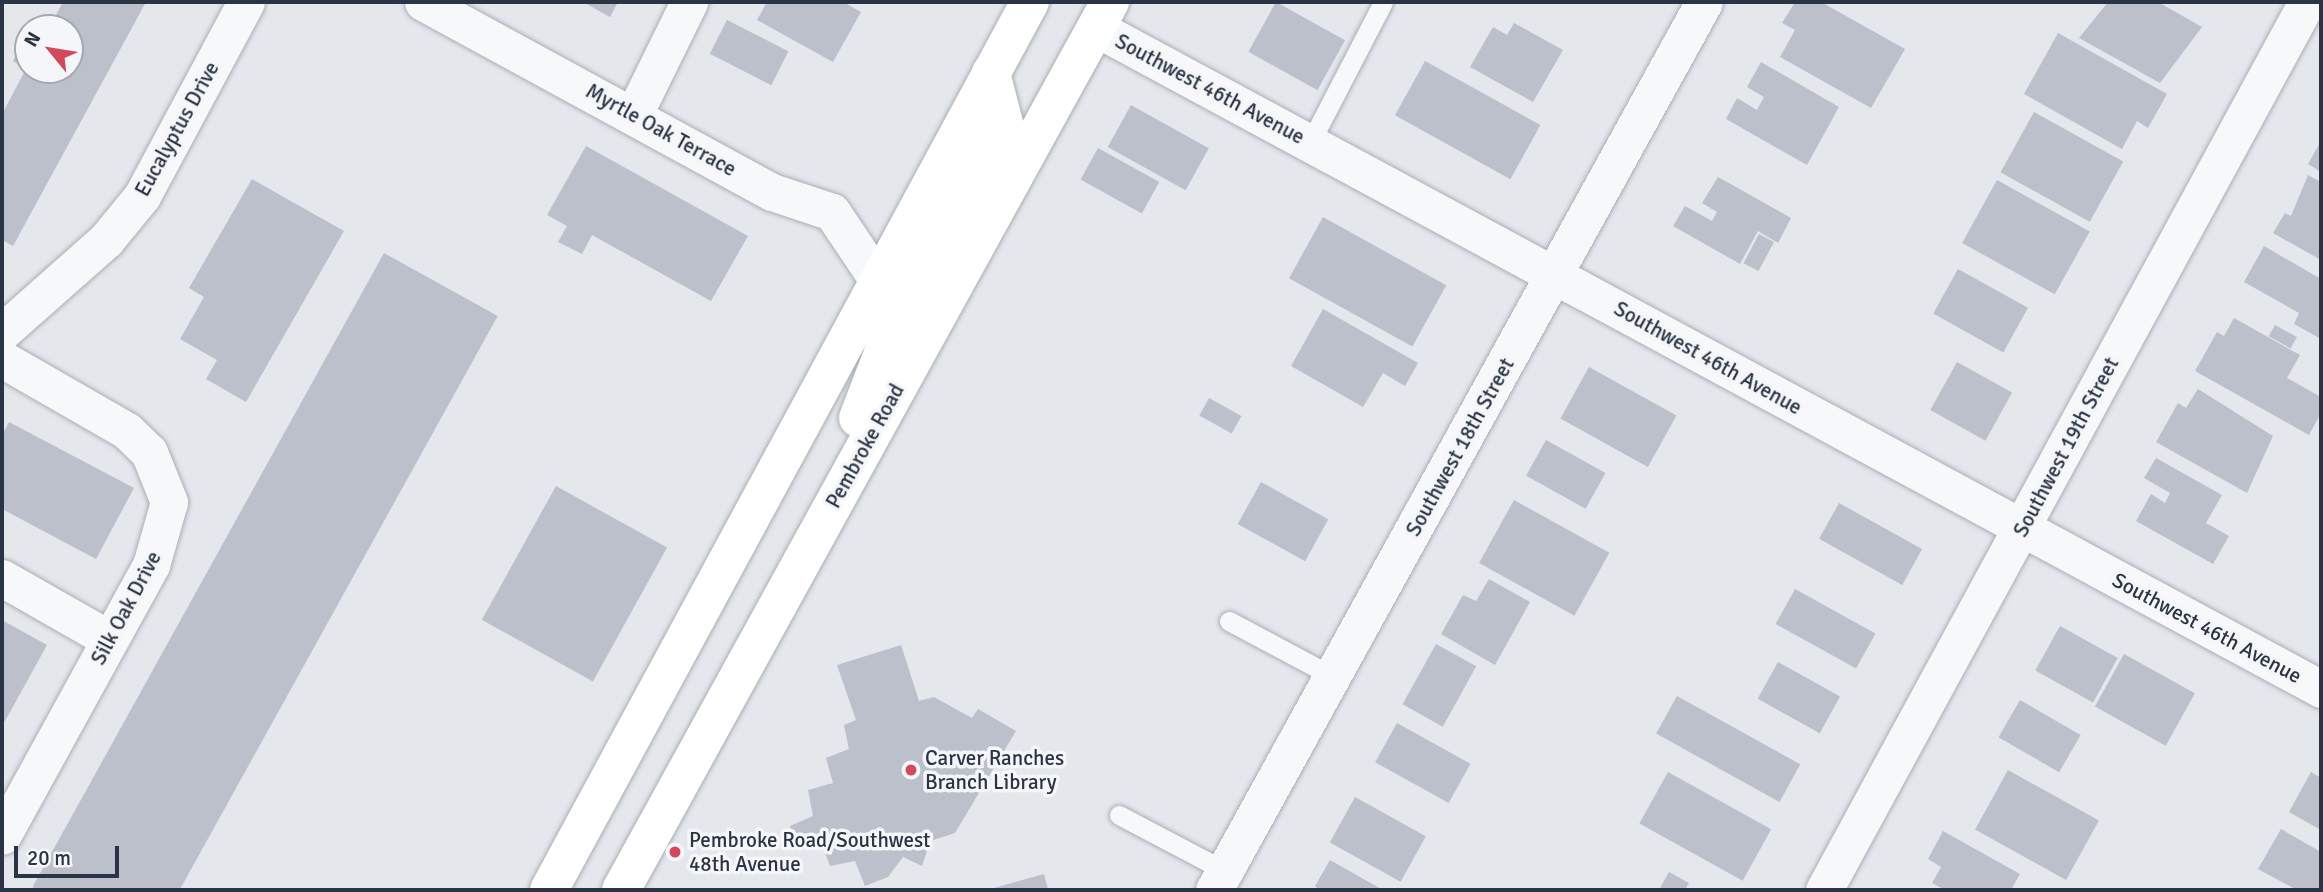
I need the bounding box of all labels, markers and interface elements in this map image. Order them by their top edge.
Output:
north arrow [14,14,84,84]
text: N [19,28,46,51]
street label: Southwest 46th Avenue [1111,28,1309,150]
street label: Eucalyptus Drive [130,57,224,201]
street label: Myrtle Oak Terrace [581,78,741,182]
street label: Southwest 46th Avenue [1610,296,1806,420]
street label: Southwest 18th Street [1401,353,1519,541]
street label: Southwest 19th Street [2008,353,2124,541]
street label: Pembroke Road [821,379,909,513]
street label: Silk Oak Drive [86,547,166,669]
street label: Southwest 46th Avenue [2108,567,2306,689]
place label: Carver Ranches Branch Library [925,745,1064,795]
marker: Carver Ranches Branch Library [903,762,919,778]
place label: Pembroke Road/Southwest 48th Avenue [689,827,930,877]
scale bar [18,832,122,876]
marker: Pembroke Road/Southwest 48th Avenue [667,844,683,860]
text: 20 m [27,845,71,871]

